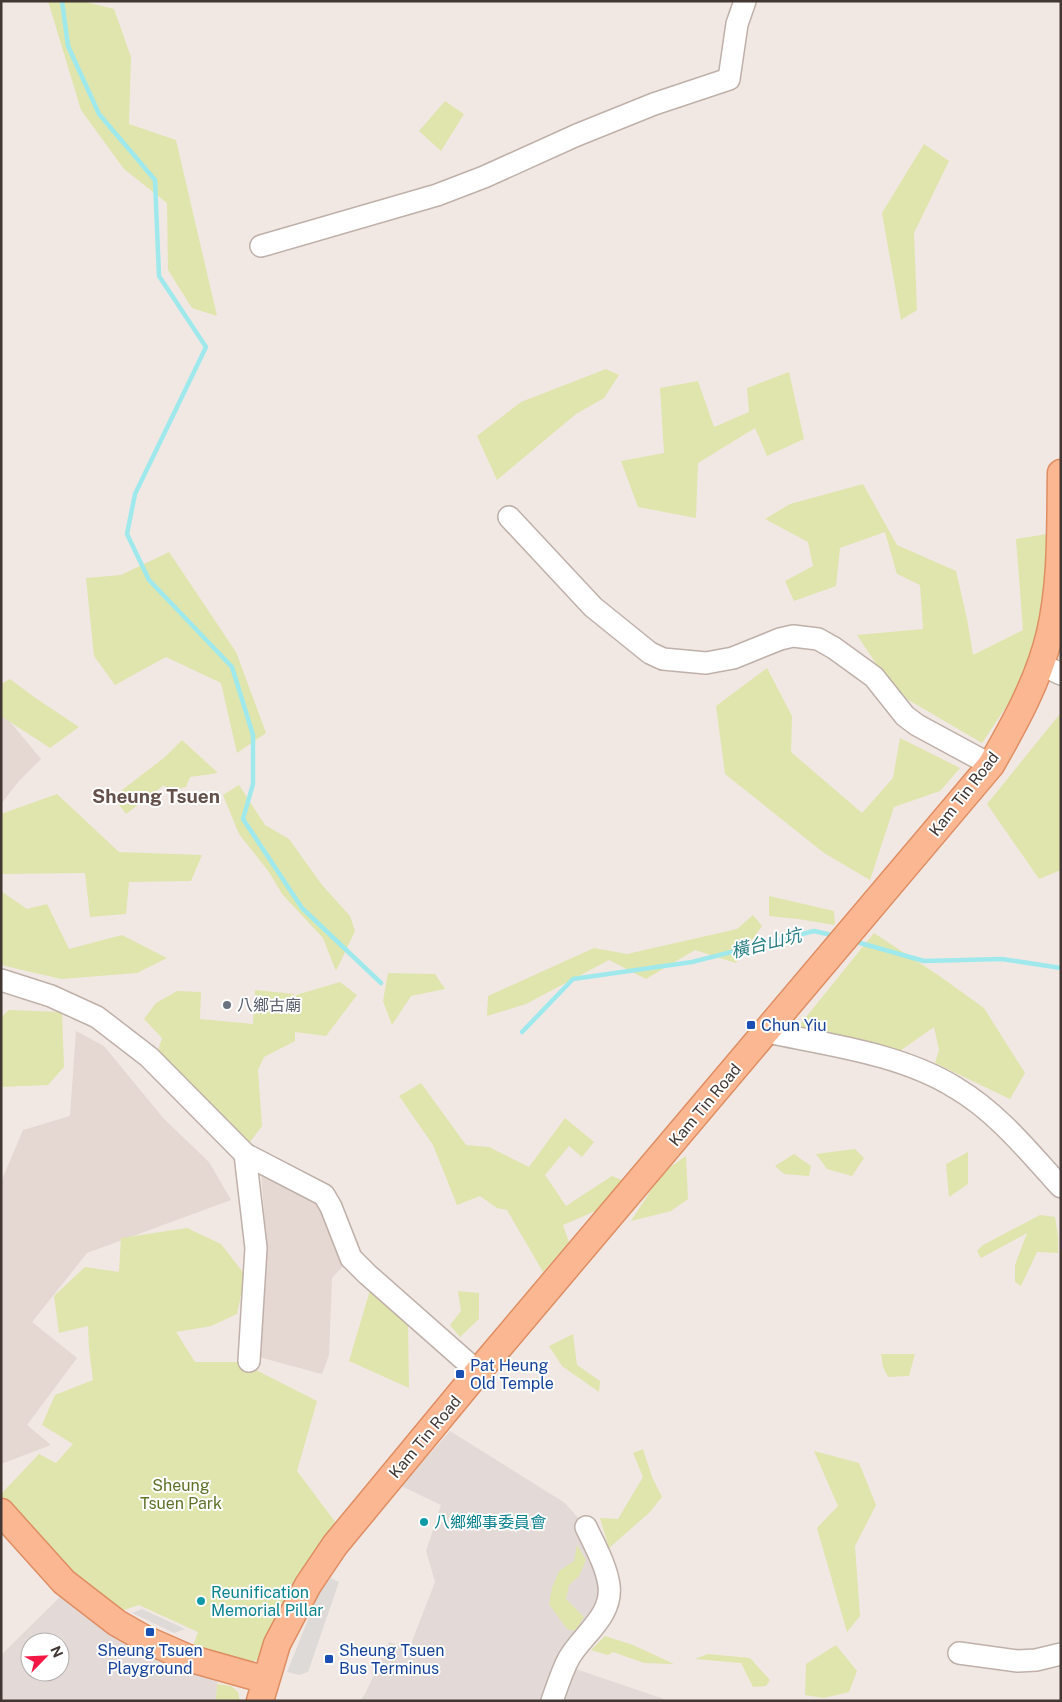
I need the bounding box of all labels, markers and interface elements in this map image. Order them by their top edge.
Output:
street label: Kam Tin Road [925,748,1003,840]
district label: Sheung Tsuen [92,785,220,807]
water label: 橫台山坑 [729,923,806,962]
place label: 八鄉古廟 [237,996,301,1015]
marker: 八鄉古廟 [221,999,233,1011]
place label: Chun Yiu [761,1016,826,1035]
marker: Chun Yiu [745,1019,757,1031]
street label: Kam Tin Road [665,1060,745,1150]
place label: Pat Heung Old Temple [470,1356,554,1393]
marker: Pat Heung Old Temple [454,1368,466,1380]
street label: Kam Tin Road [385,1392,465,1482]
park label: Sheung Tsuen Park [140,1476,222,1513]
place label: 八鄉鄉事委員會 [434,1513,546,1532]
marker: 八鄉鄉事委員會 [418,1516,430,1528]
place label: Reunification Memorial Pillar [211,1583,324,1620]
marker: Reunification Memorial Pillar [195,1595,207,1607]
marker: Sheung Tsuen Playground [144,1626,156,1638]
north arrow [20,1632,70,1682]
place label: Sheung Tsuen Playground [97,1641,203,1678]
place label: Sheung Tsuen Bus Terminus [339,1641,445,1678]
text: N [47,1643,66,1660]
marker: Sheung Tsuen Bus Terminus [323,1653,335,1665]

